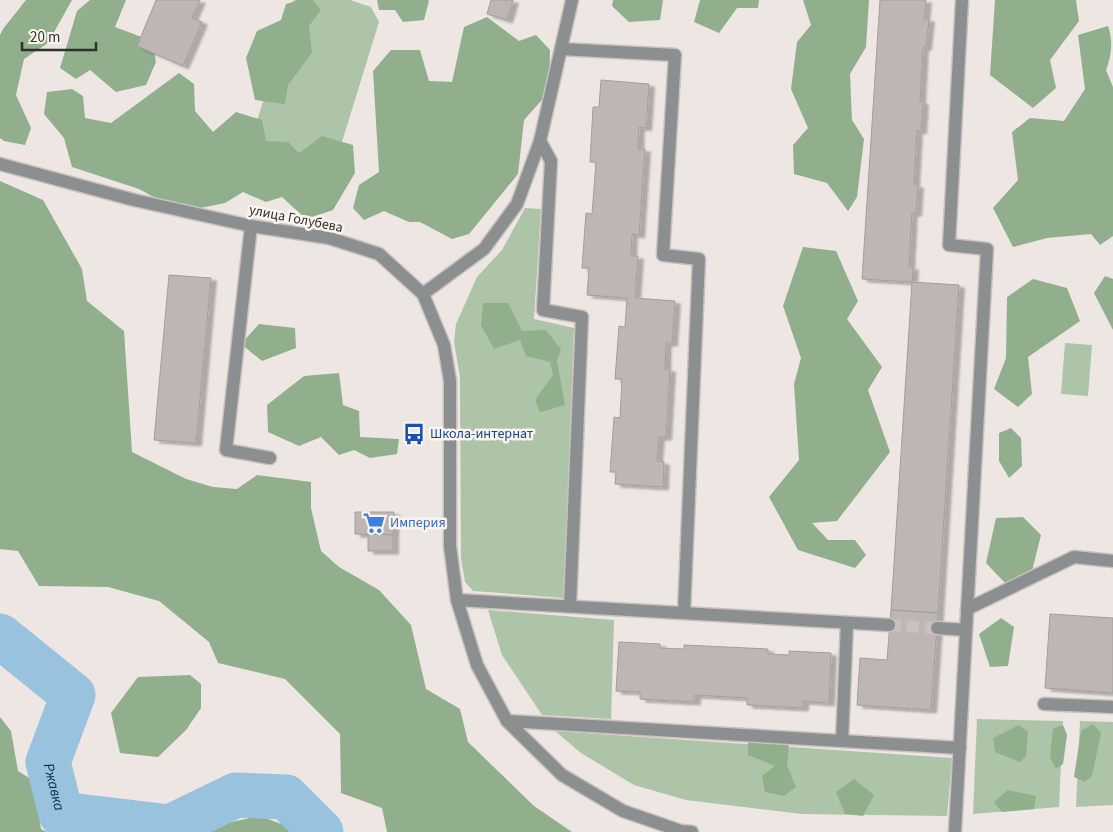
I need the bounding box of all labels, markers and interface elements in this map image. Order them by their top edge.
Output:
scale bar [22,20,96,52]
text: 20 m [30,27,60,48]
street label: улица Голубева [247,200,345,238]
bus stop icon: Школа-интернат [401,421,427,447]
place label: Школа-интернат [430,424,534,444]
supermarket icon: Империя [361,510,387,536]
place label: Империя [390,513,446,533]
water label: Ржавка [38,761,70,813]

